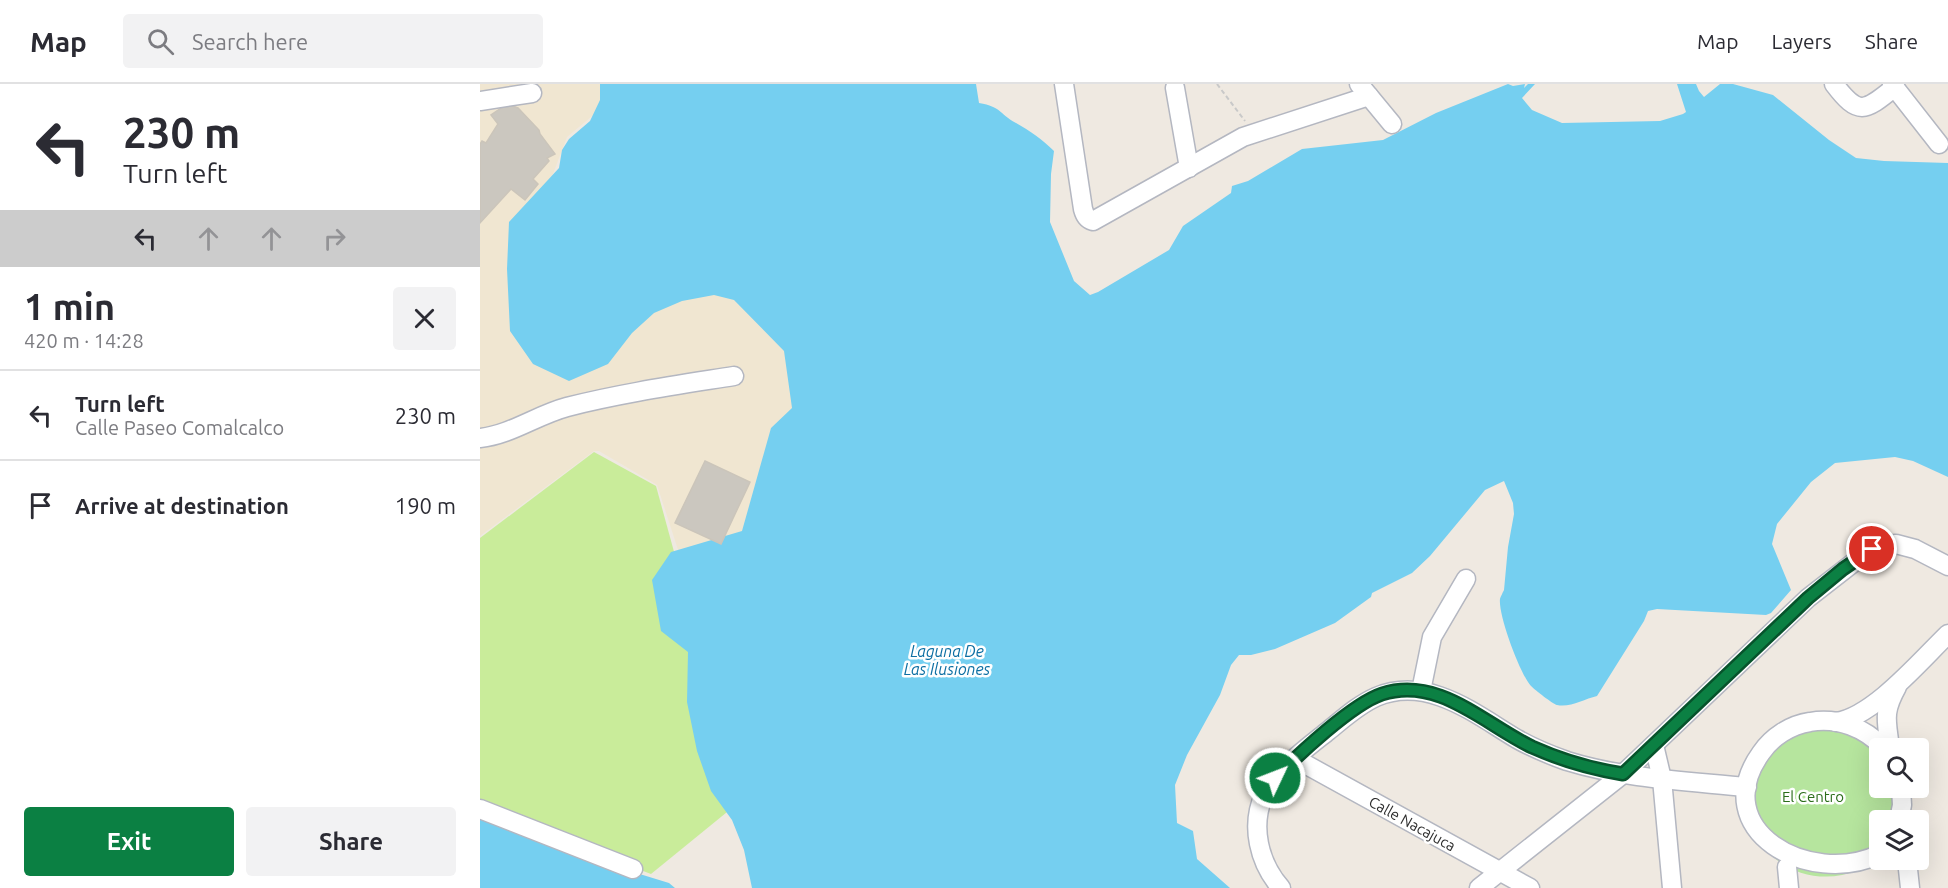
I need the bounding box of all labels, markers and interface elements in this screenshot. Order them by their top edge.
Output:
search box [123,14,543,68]
icon: search [144,25,177,58]
text: Map [30,26,87,57]
text: Search here [192,29,308,54]
text: Map [1697,29,1738,53]
text: Layers [1771,29,1832,53]
text: Share [1865,29,1918,53]
icon: left [24,108,102,186]
text: 230 m [123,109,240,156]
text: Turn left [123,158,227,188]
icon: left [129,222,162,255]
icon: ahead [192,222,225,255]
icon: ahead [255,222,288,255]
icon: right [318,222,351,255]
text: 1 min [24,286,115,327]
button: close [393,287,456,350]
text: 420 m · 14:28 [24,329,144,352]
text: Turn left [75,391,165,416]
icon: left [24,399,57,432]
text: 230 m [395,403,456,428]
text: Calle Paseo Comalcalco [75,416,284,439]
icon: arrive [24,489,57,522]
text: Arrive at destination [75,493,289,518]
text: 190 m [395,493,456,518]
pin [1846,523,1897,574]
icon: arrive [1855,532,1888,565]
water label: Laguna De Las Ilusiones [904,642,991,678]
map controls [1869,738,1929,870]
button: search [1869,738,1929,798]
position arrow [1243,746,1307,810]
park label: El Centro [1782,788,1844,805]
street label: Calle Nacajuca [1366,793,1459,854]
button: Exit [24,807,234,876]
button: Share [246,807,456,876]
button: layers [1869,810,1929,870]

